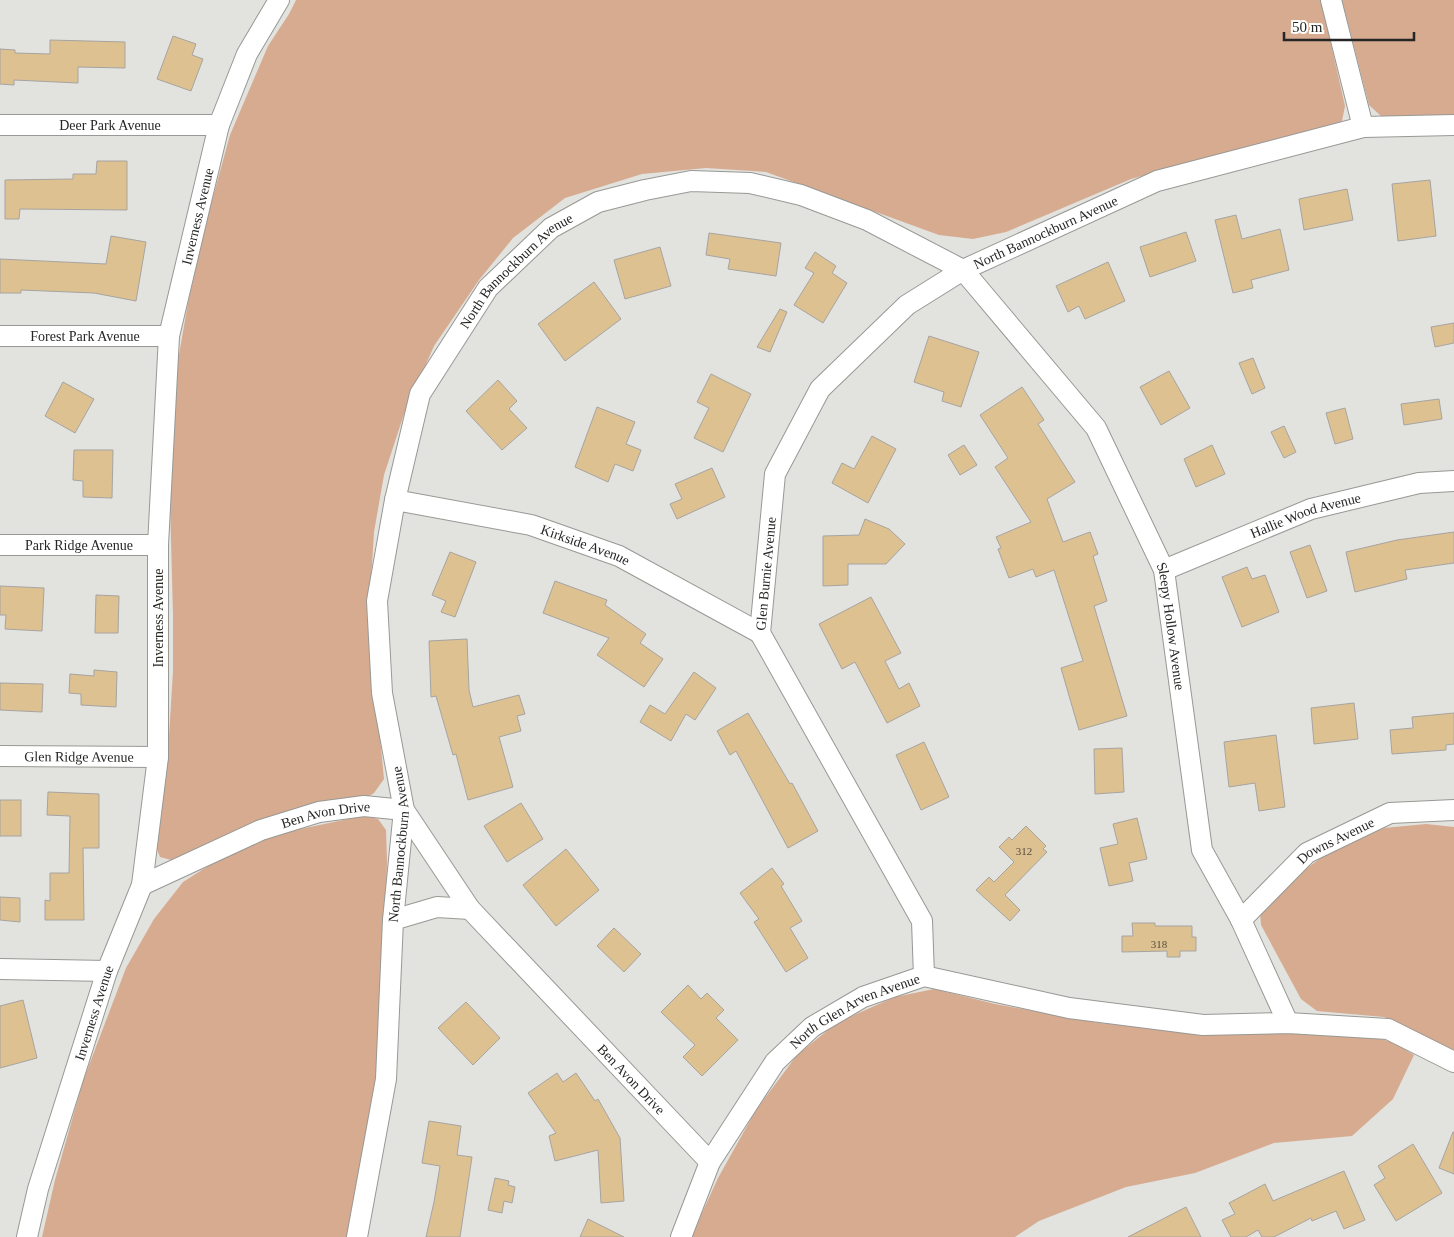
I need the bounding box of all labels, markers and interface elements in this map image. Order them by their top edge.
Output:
scale bar [1284,10,1414,42]
text: 50 m [1292,19,1323,35]
street label: Deer Park Avenue [59,118,161,133]
street label: Inverness Avenue [179,166,216,266]
street label: North Bannockburn Avenue [971,193,1120,272]
street label: North Bannockburn Avenue [457,210,575,331]
street label: Forest Park Avenue [30,329,140,344]
street label: Hallie Wood Avenue [1248,490,1362,541]
street label: Glen Burnie Avenue [753,516,778,631]
street label: Kirkside Avenue [539,522,632,568]
street label: Park Ridge Avenue [25,538,133,553]
street label: Sleepy Hollow Avenue [1154,560,1188,691]
street label: Inverness Avenue [151,569,166,667]
street label: Glen Ridge Avenue [24,749,134,764]
street label: North Bannockburn Avenue [385,765,412,923]
street label: Ben Avon Drive [279,799,371,831]
street label: Downs Avenue [1294,814,1376,866]
house number: 312 [1016,845,1032,857]
house number: 318 [1151,938,1168,950]
street label: Inverness Avenue [72,963,116,1062]
street label: North Glen Arven Avenue [787,971,922,1052]
street label: Ben Avon Drive [595,1041,668,1117]

